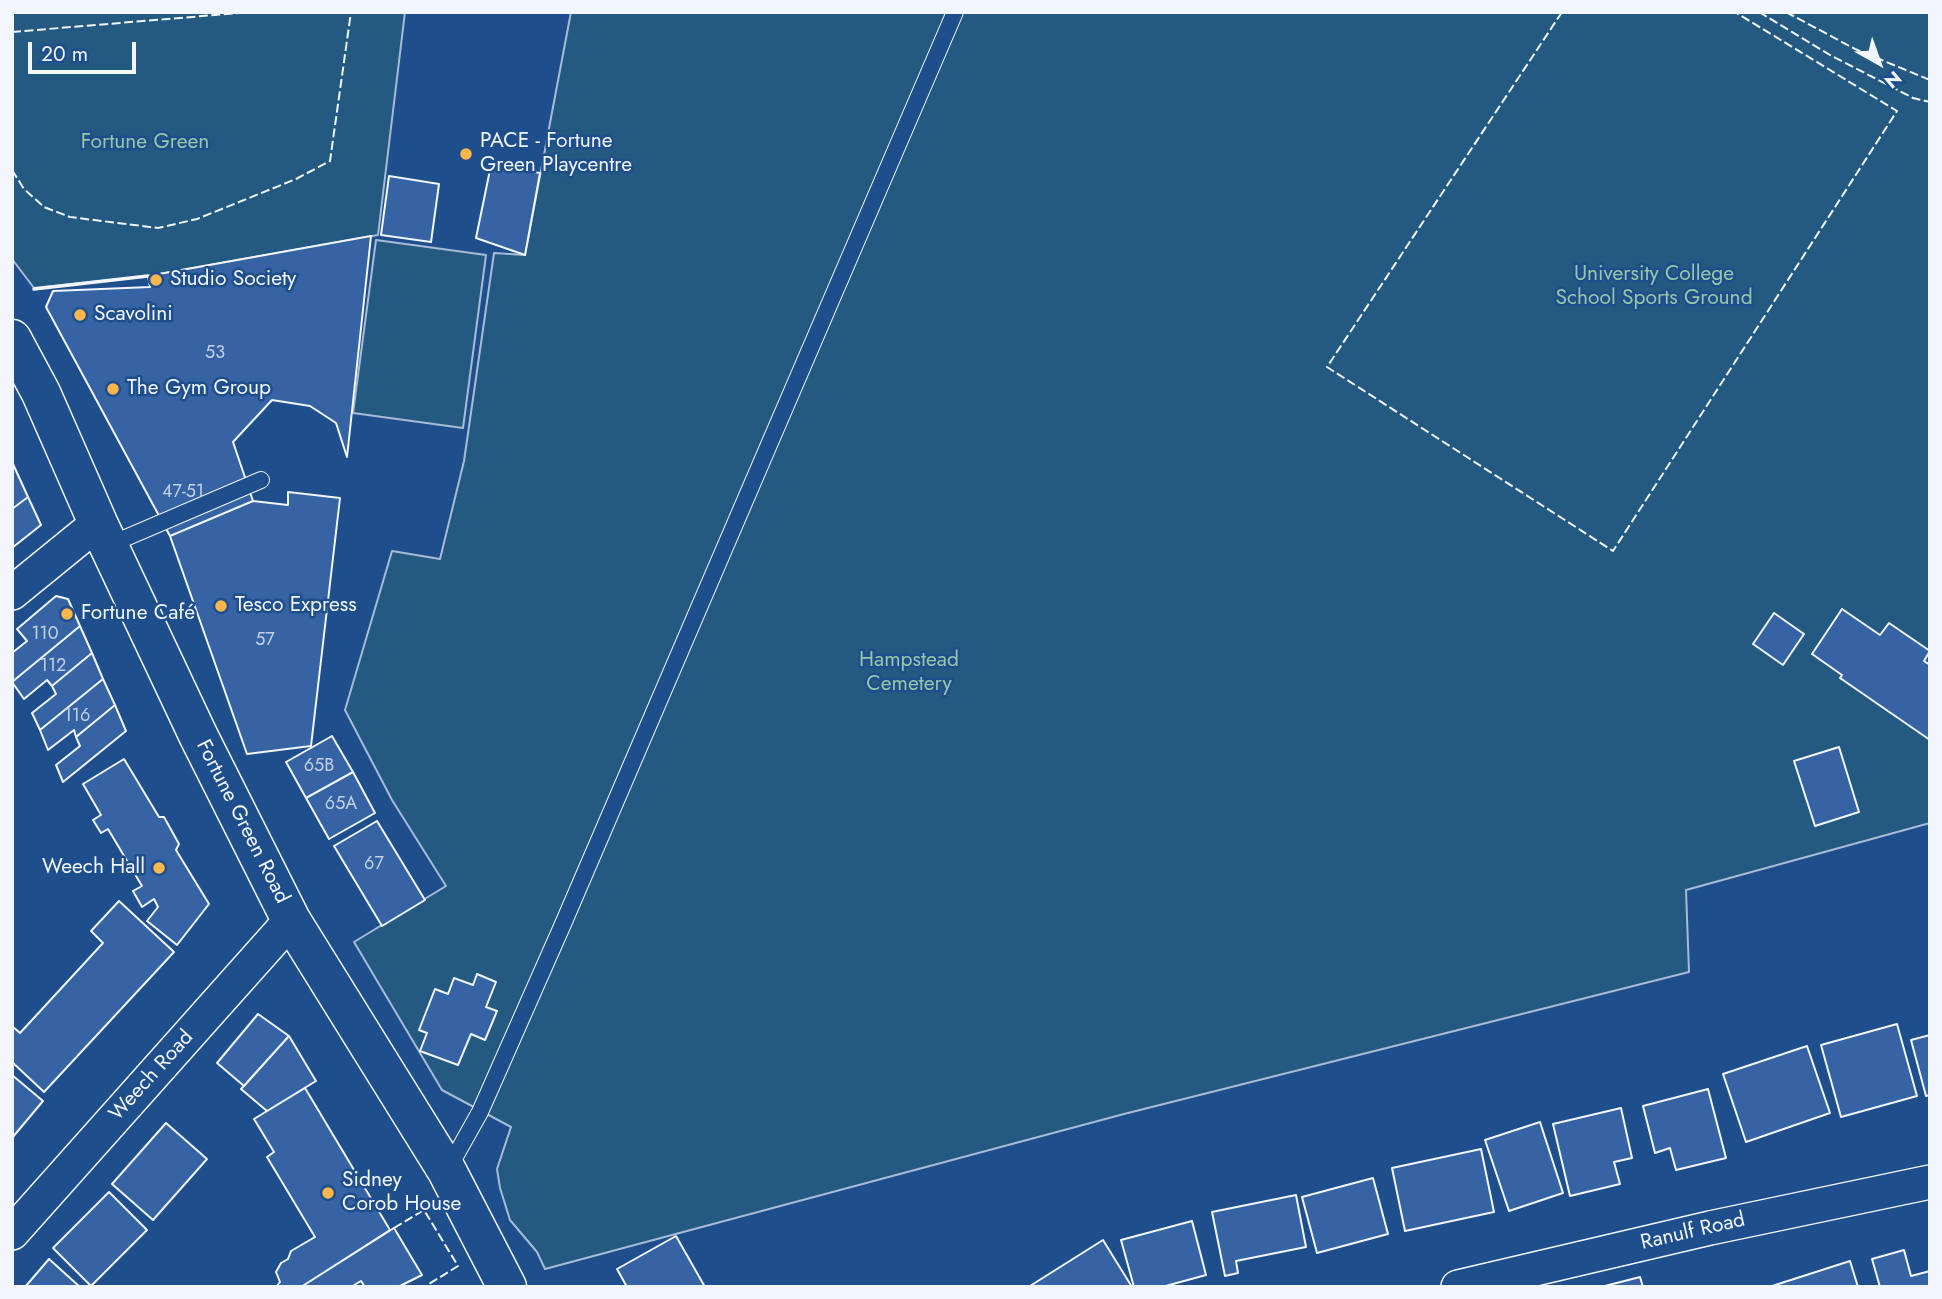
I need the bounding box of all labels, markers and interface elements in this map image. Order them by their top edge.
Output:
scale bar [32,28,140,72]
north arrow [1844,28,1914,98]
text: 20 m [41,39,88,69]
text: N [1878,64,1907,95]
place label: PACE - Fortune Green Playcentre [480,129,632,179]
park label: Fortune Green [81,130,209,156]
marker: PACE - Fortune Green Playcentre [458,146,474,162]
park label: University College School Sports Ground [1555,262,1753,312]
place label: Studio Society [170,267,296,293]
marker: Studio Society [148,272,164,288]
place label: Scavolini [94,302,173,328]
marker: Scavolini [72,307,88,323]
house number: 53 [205,343,225,365]
place label: The Gym Group [127,376,271,402]
marker: The Gym Group [105,381,121,397]
house number: 47-51 [162,482,204,504]
place label: Tesco Express [235,593,357,619]
marker: Tesco Express [213,598,229,614]
place label: Fortune Café [81,601,195,627]
marker: Fortune Café [59,606,75,622]
house number: 110 [32,624,58,646]
house number: 57 [255,630,275,652]
park label: Hampstead Cemetery [859,648,959,698]
house number: 112 [40,656,66,678]
house number: 116 [64,706,90,728]
street label: Fortune Green Road [190,736,294,908]
house number: 65B [304,756,334,778]
house number: 65A [325,794,357,816]
house number: 67 [364,854,384,876]
place label: Weech Hall [42,855,145,881]
marker: Weech Hall [151,860,167,876]
street label: Weech Road [105,1025,199,1127]
place label: Sidney Corob House [342,1168,461,1218]
marker: Sidney Corob House [320,1185,336,1201]
street label: Ranulf Road [1638,1208,1748,1256]

